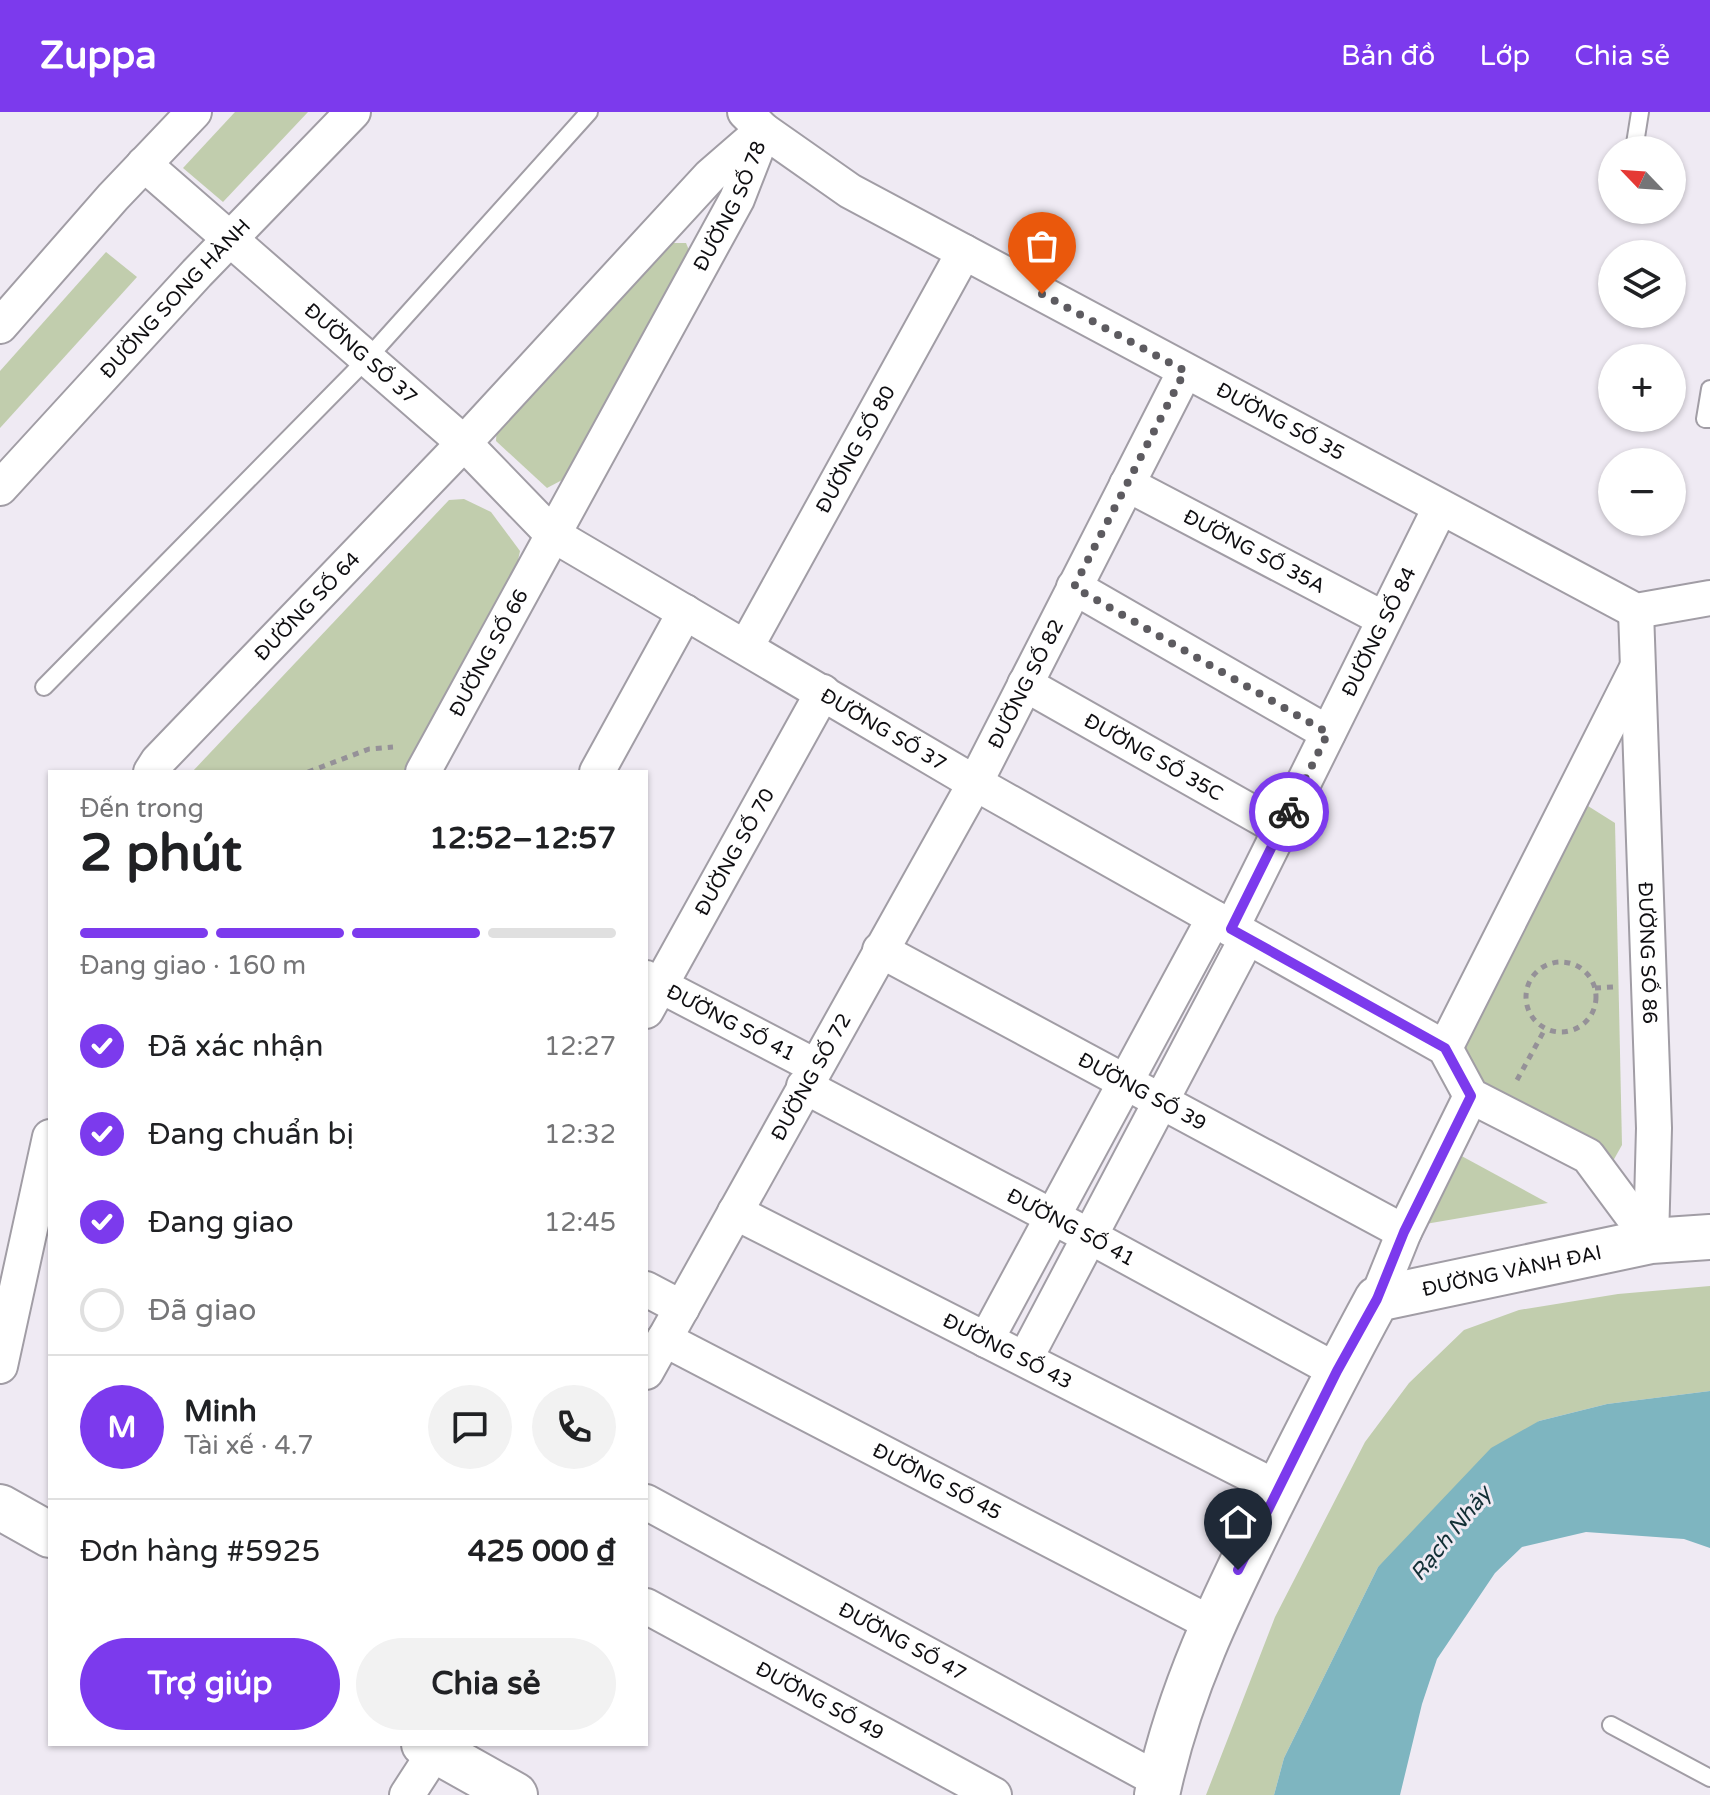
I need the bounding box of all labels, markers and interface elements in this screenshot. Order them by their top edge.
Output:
text: Zuppa [40,33,157,79]
text: Bản đồ [1341,39,1435,73]
text: Lớp [1479,39,1530,73]
text: Chia sẻ [1574,39,1670,73]
north arrow [1598,136,1686,224]
map controls [1598,136,1686,536]
street label: ĐƯỜNG SỐ 78 [689,138,772,276]
pin [1008,212,1076,294]
street label: ĐƯỜNG SONG HÀNH [96,214,256,384]
icon: bag [1020,224,1064,268]
button: layers [1598,240,1686,328]
street label: ĐƯỜNG SỐ 37 [299,298,422,410]
button: + [1598,344,1686,432]
street label: ĐƯỜNG SỐ 35 [1212,378,1348,466]
street label: ĐƯỜNG SỐ 80 [811,382,901,518]
button: − [1598,448,1686,536]
street label: ĐƯỜNG SỐ 35A [1179,505,1329,599]
street label: ĐƯỜNG SỐ 64 [250,547,366,666]
street label: ĐƯỜNG SỐ 84 [1337,563,1422,701]
street label: ĐƯỜNG SỐ 66 [445,585,534,721]
street label: ĐƯỜNG SỐ 82 [984,616,1069,753]
street label: ĐƯỜNG SỐ 37 [816,684,950,776]
street label: ĐƯỜNG SỐ 35C [1080,709,1227,807]
courier [1249,772,1329,852]
street label: ĐƯỜNG SỐ 70 [690,784,780,920]
icon: bike [1267,790,1311,834]
text: Đến trong [80,793,204,824]
text: 12:52–12:57 [429,820,616,857]
text: 2 phút [80,822,242,885]
street label: ĐƯỜNG SỐ 86 [1632,881,1663,1024]
text: Đang giao · 160 m [80,950,306,981]
street label: ĐƯỜNG SỐ 41 [662,980,799,1067]
street label: ĐƯỜNG SỐ 72 [767,1010,857,1145]
icon: check [80,1024,124,1068]
text: Đã xác nhận [148,1028,324,1065]
text: 12:27 [544,1031,616,1062]
street label: ĐƯỜNG SỐ 39 [1074,1048,1210,1136]
icon: check [80,1112,124,1156]
text: Đang chuẩn bị [148,1116,354,1153]
text: 12:32 [544,1119,616,1150]
street label: ĐƯỜNG SỐ 41 [1002,1184,1139,1272]
icon: check [80,1200,124,1244]
text: Đang giao [148,1204,294,1241]
text: 12:45 [544,1207,616,1238]
street label: ĐƯỜNG VÀNH ĐAI [1420,1241,1604,1302]
text: Đã giao [148,1292,257,1329]
street label: ĐƯỜNG SỐ 43 [939,1309,1076,1395]
button: chat [428,1385,512,1469]
button: phone [532,1385,616,1469]
text: Minh [184,1393,257,1430]
text: M [108,1409,136,1446]
text: Tài xế · 4.7 [184,1430,313,1461]
street label: ĐƯỜNG SỐ 45 [868,1439,1005,1525]
water label: Rạch Nhảy [1405,1480,1498,1586]
pin [1204,1488,1272,1570]
icon: home [1216,1500,1260,1544]
text: Đơn hàng #5925 [80,1533,320,1570]
text: 425 000 ₫ [468,1533,616,1570]
street label: ĐƯỜNG SỐ 47 [834,1598,970,1687]
button: Trợ giúp [80,1638,340,1730]
button: Chia sẻ [356,1638,616,1730]
street label: ĐƯỜNG SỐ 49 [751,1657,888,1746]

